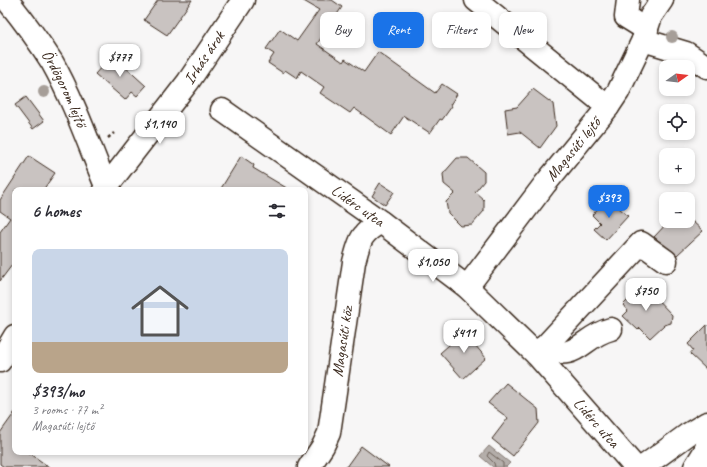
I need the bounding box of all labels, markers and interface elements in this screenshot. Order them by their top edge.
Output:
chip: Buy [320,12,365,48]
chip: Rent [373,12,424,48]
chip: Filters [432,12,491,48]
chip: New [499,12,547,48]
street label: Irhás árok [179,26,230,88]
pin: $777 [96,44,144,78]
street label: Ördögorom lejtő [37,46,92,132]
text: $777 [108,49,132,65]
north arrow [659,60,695,96]
map controls [659,60,695,228]
button: locate [659,104,695,140]
pin: $1,140 [127,111,193,145]
street label: Magasúti lejtő [541,112,607,185]
text: $1,140 [144,116,176,132]
button: + [659,148,695,184]
street label: Lidérc utca [327,180,389,232]
pin: $393 [585,185,633,219]
text: $393 [597,190,621,206]
button: − [659,192,695,228]
icon: filters [266,200,288,222]
text: 6 homes [32,201,80,222]
pin: $1,050 [400,249,466,283]
text: $1,050 [417,254,449,270]
icon: home [124,275,196,347]
pin: $750 [622,278,670,312]
text: $750 [634,283,658,299]
street label: Magasúti köz [327,303,358,378]
pin: $411 [440,320,488,354]
text: $411 [452,325,476,341]
text: $393/mo [32,381,84,402]
street label: Lidérc utca [569,394,625,453]
text: 3 rooms · 77 m² [32,402,102,418]
text: Magasúti lejtő [32,418,94,434]

